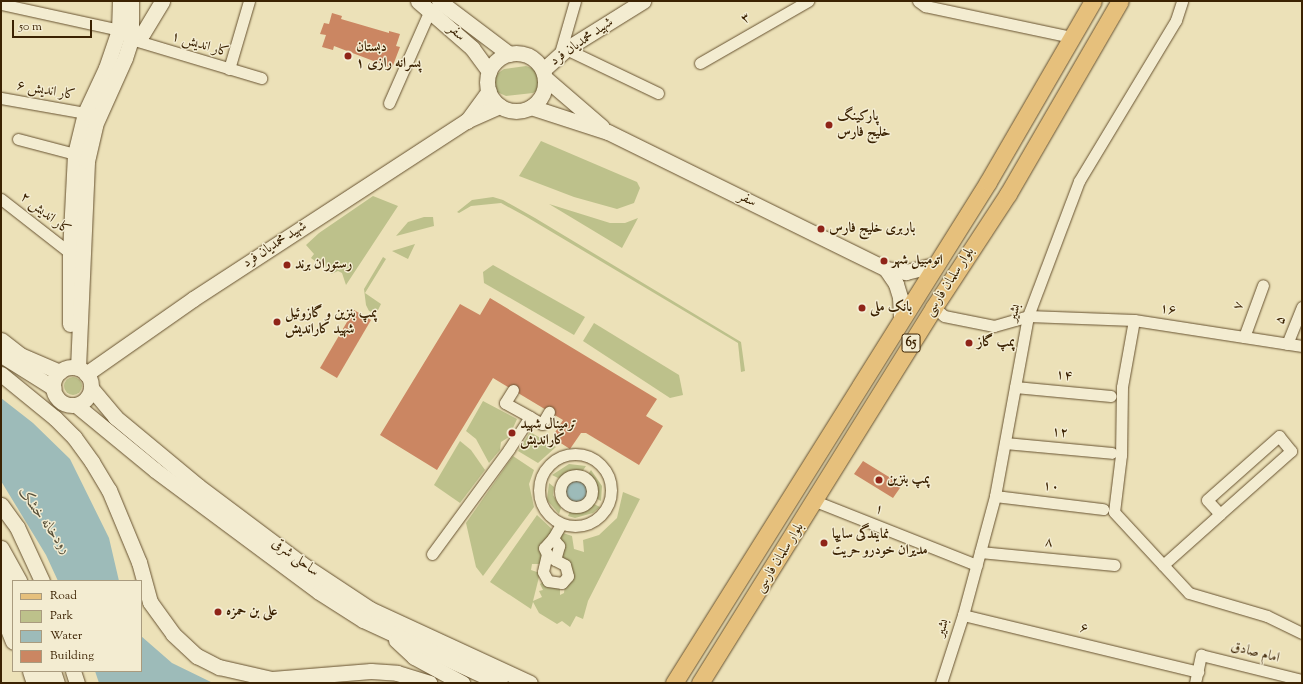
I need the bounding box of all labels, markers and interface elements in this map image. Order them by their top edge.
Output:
street label: ۳ [738,10,754,28]
scale bar [14,12,94,38]
street label: شهید محمدیان فرد [547,14,617,70]
text: 50 m [19,18,42,36]
street label: سفر [444,21,468,45]
street label: ۱ کار اندیش [169,28,231,62]
place label: دبستان پسرانه رازی ۱ [356,40,421,72]
marker: دبستان پسرانه رازی ۱ [343,51,353,61]
street label: ۶ کار اندیش [15,78,77,104]
place label: پارکینگ خلیج فارس [837,109,890,142]
marker: پارکینگ خلیج فارس [824,120,834,130]
street label: سفر [735,188,759,212]
street label: ۲ کار اندیش [16,189,74,239]
street label: شهید محمدیان فرد [240,218,310,272]
place label: باربری خلیج فارس [829,221,915,237]
marker: باربری خلیج فارس [816,224,826,234]
street label: بلوار سلمان فارسی [921,244,979,320]
place label: اتومبیل شهر [892,253,943,269]
marker: اتومبیل شهر [879,256,889,266]
place label: رستوران برند [295,257,352,273]
marker: رستوران برند [282,260,292,270]
street label: ۷ [1230,299,1248,313]
place label: بانک ملی [870,300,912,316]
street label: ۱۶ [1159,300,1177,320]
street label: بشیر [1005,302,1025,324]
marker: بانک ملی [857,303,867,313]
place label: پمپ بنزین و گازوئیل شهید کاراندیش [285,306,377,338]
street label: ۵ [1272,313,1290,327]
marker: پمپ بنزین و گازوئیل شهید کاراندیش [272,317,282,327]
road number: 65 [901,332,921,354]
place label: پمپ گاز [977,335,1015,351]
marker: پمپ گاز [964,338,974,348]
street label: ۱۴ [1055,367,1073,385]
place label: ترمینال شهید کاراندیش [520,417,577,450]
street label: ۱۲ [1051,424,1069,442]
marker: ترمینال شهید کاراندیش [507,428,517,438]
place label: پمپ بنزین [887,472,930,488]
marker: پمپ بنزین [874,475,884,485]
street label: ۱۰ [1042,478,1060,496]
water label: رودخانه خشک [14,484,74,558]
street label: ۱ [872,501,886,519]
street label: بلوار سلمان فارسی [752,520,808,596]
place label: نمایندگی سایپا مدیران خودرو حریت [832,527,928,560]
street label: ۸ [1044,534,1054,552]
street label: ساحلی شرقی [268,535,322,581]
marker: نمایندگی سایپا مدیران خودرو حریت [819,538,829,548]
legend [12,580,142,672]
text: Road [50,587,77,605]
place label: علی بن حمزه [226,604,277,620]
text: Park [50,607,73,625]
marker: علی بن حمزه [213,607,223,617]
street label: بشیر [932,617,954,639]
street label: ۶ [1078,620,1090,638]
text: Water [50,627,82,645]
street label: امام صادق [1229,639,1281,667]
text: Building [50,647,94,665]

